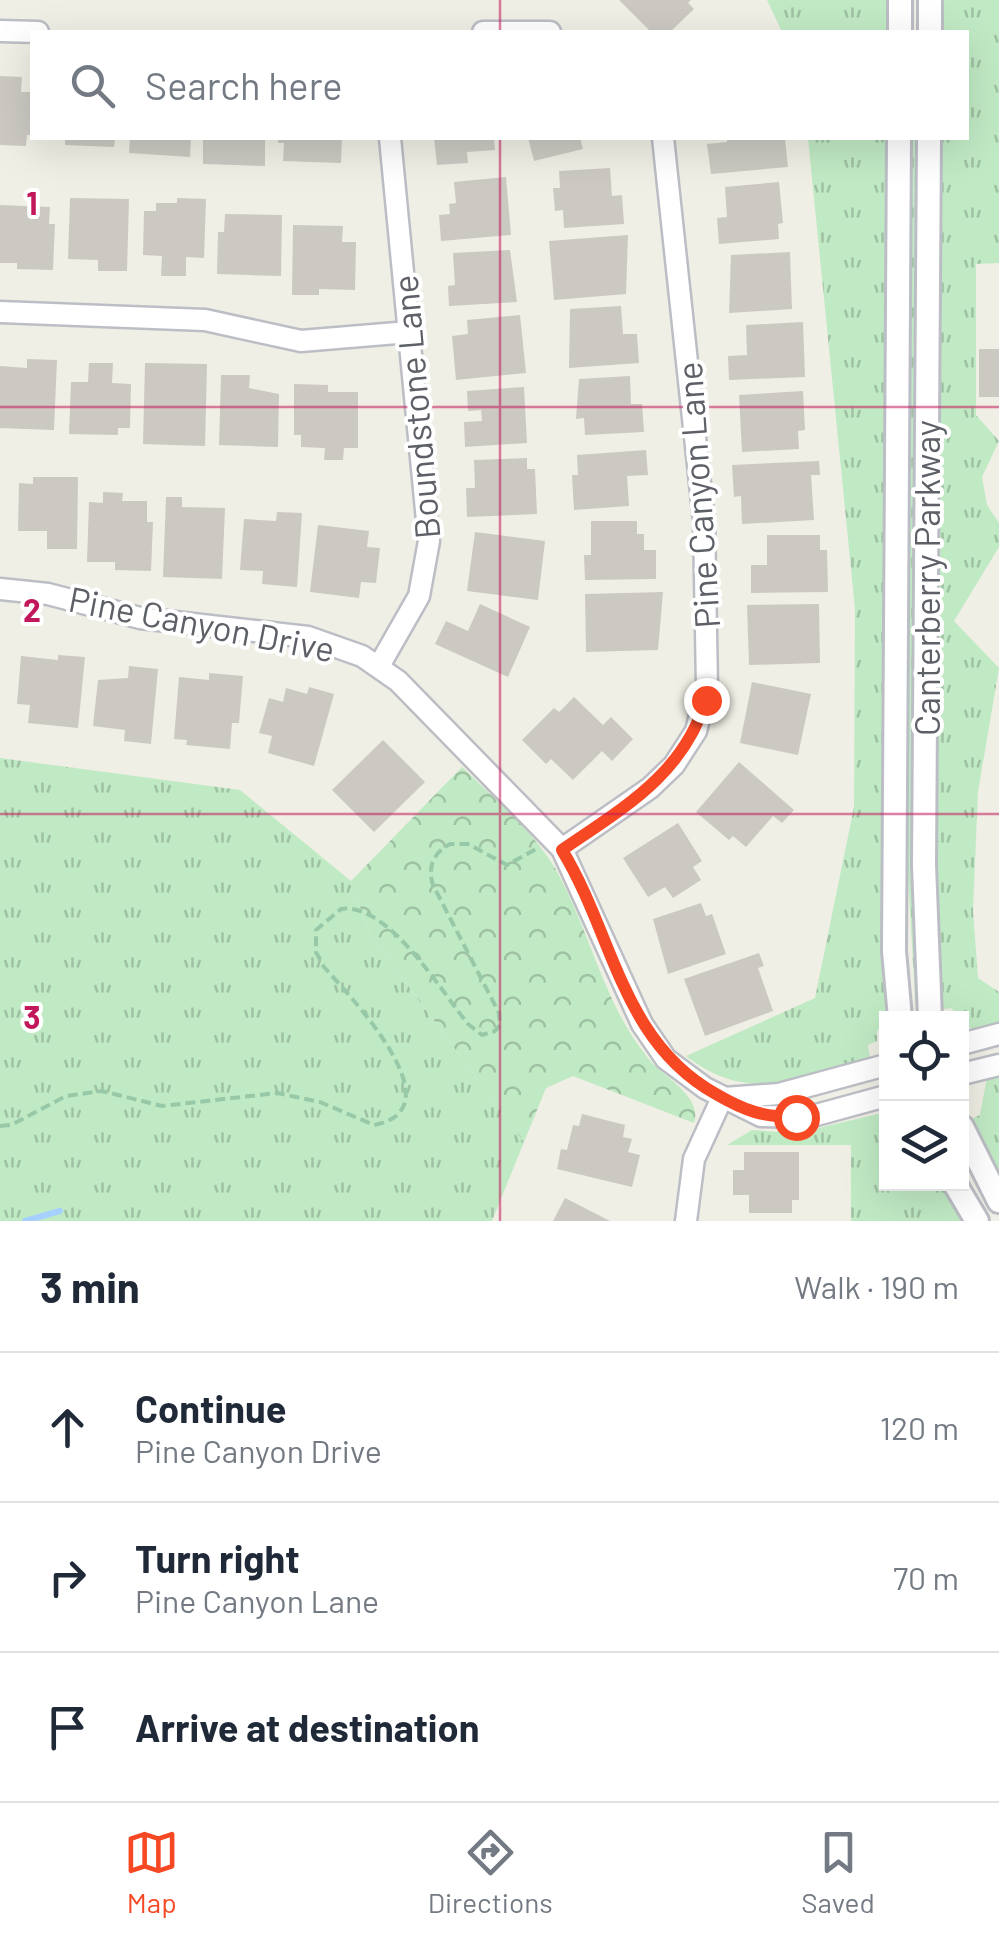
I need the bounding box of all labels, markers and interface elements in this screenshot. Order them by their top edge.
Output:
search box [30,30,969,140]
icon: search [65,58,120,113]
text: Search here [145,62,343,108]
text: 1 [26,183,38,221]
street label: Boundstone Lane [383,273,447,541]
street label: Pine Canyon Lane [667,360,727,630]
street label: Canterberry Parkway [905,420,947,736]
street label: Pine Canyon Drive [66,577,338,669]
text: 2 [23,590,41,628]
route end [684,678,730,724]
text: 3 [23,997,41,1035]
map controls [879,1011,969,1191]
button: locate [879,1011,969,1101]
route start [774,1095,820,1141]
button: layers [879,1101,969,1191]
text: 3 min [40,1261,140,1311]
text: Walk · 190 m [794,1267,959,1305]
text: Continue [135,1385,286,1431]
icon: ahead [40,1400,95,1455]
text: 120 m [880,1408,959,1446]
text: Pine Canyon Drive [135,1431,382,1469]
text: Turn right [135,1535,300,1581]
icon: right [40,1550,95,1605]
text: 70 m [893,1558,959,1596]
text: Pine Canyon Lane [135,1581,379,1619]
icon: arrive [40,1700,95,1755]
text: Arrive at destination [135,1704,480,1750]
tab: Map [124,1825,179,1919]
tab: Directions [428,1825,553,1919]
tab: Saved [801,1825,875,1919]

